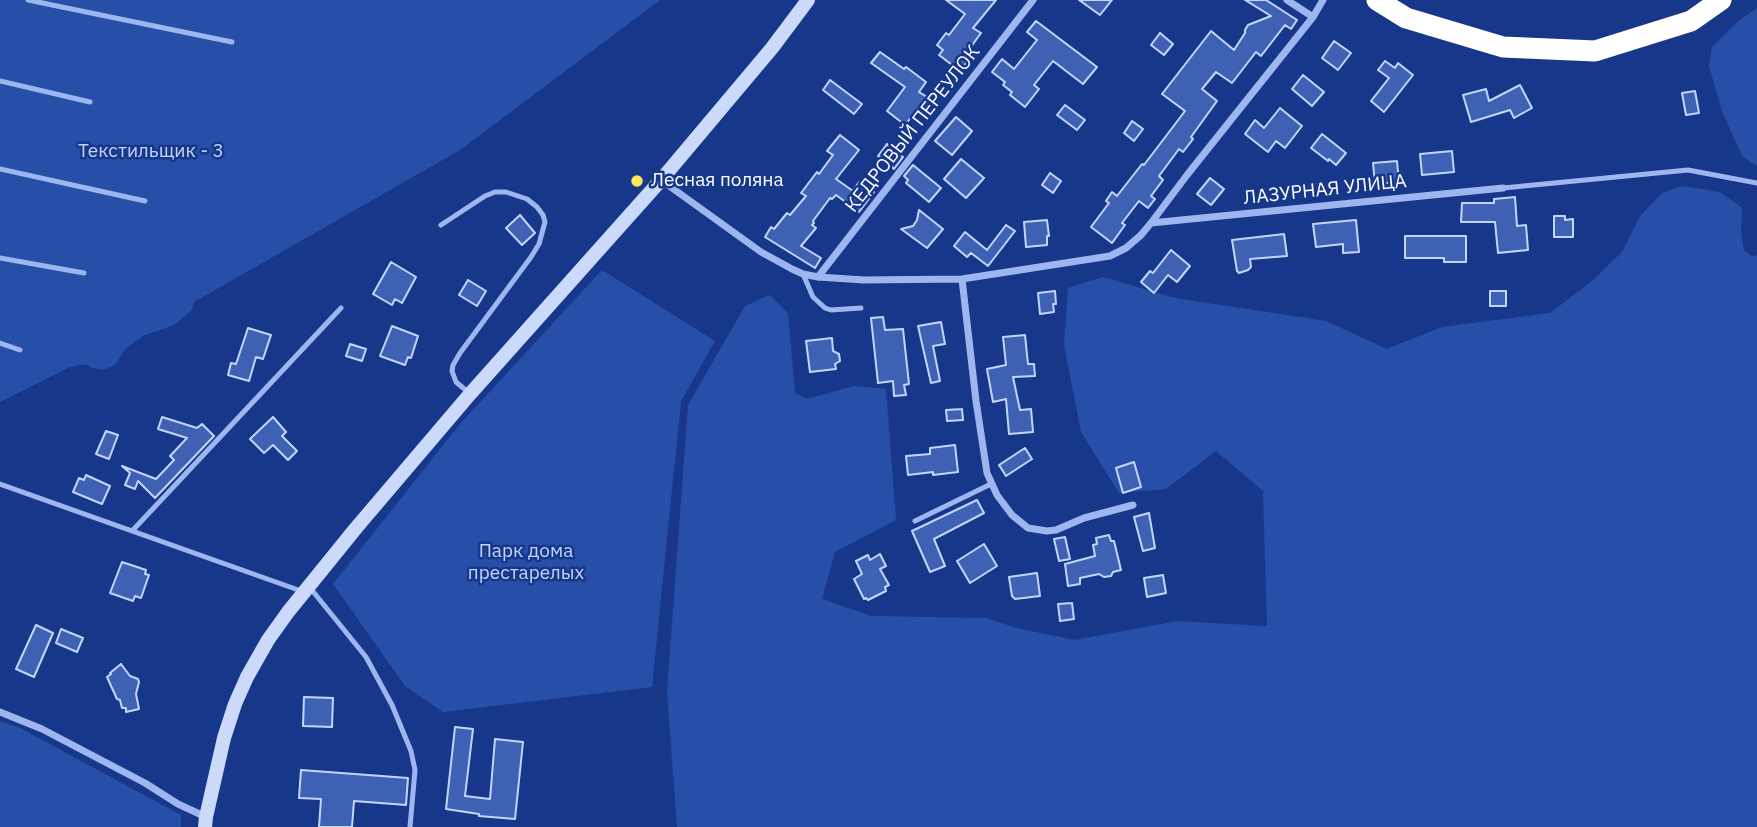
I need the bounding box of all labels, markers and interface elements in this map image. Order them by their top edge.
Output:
street label: КЕДРОВЫЙ ПЕРЕУЛОК [841,41,985,217]
park label: Текстильщик - 3 [78,141,224,163]
place label: Лесная поляна [651,170,784,192]
street label: ЛАЗУРНАЯ УЛИЦА [1242,170,1408,210]
marker: Лесная поляна [629,173,645,189]
park label: Парк дома престарелых [468,541,584,585]

